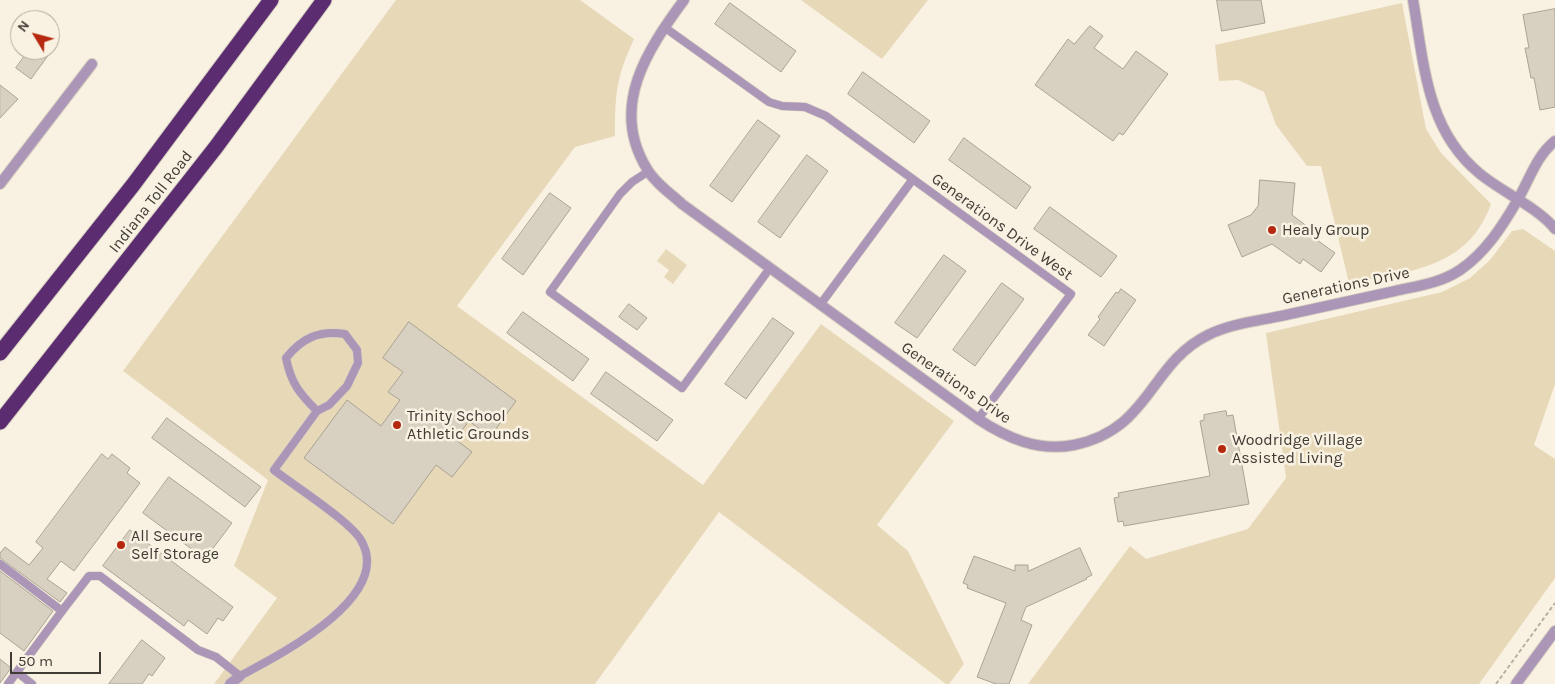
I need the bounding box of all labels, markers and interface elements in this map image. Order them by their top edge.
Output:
north arrow [10,10,60,60]
text: N [14,17,33,35]
street label: Indiana Toll Road [105,147,197,257]
street label: Generations Drive West [928,169,1076,285]
place label: Healy Group [1282,220,1369,240]
marker: Healy Group [1266,224,1278,236]
street label: Generations Drive [1281,263,1411,309]
street label: Generations Drive [897,338,1015,428]
place label: Trinity School Athletic Grounds [407,406,529,444]
marker: Trinity School Athletic Grounds [391,419,403,431]
place label: Woodridge Village Assisted Living [1232,430,1363,468]
marker: Woodridge Village Assisted Living [1216,443,1228,455]
place label: All Secure Self Storage [131,526,219,564]
marker: All Secure Self Storage [115,539,127,551]
scale bar [12,642,104,674]
text: 50 m [18,652,53,670]

